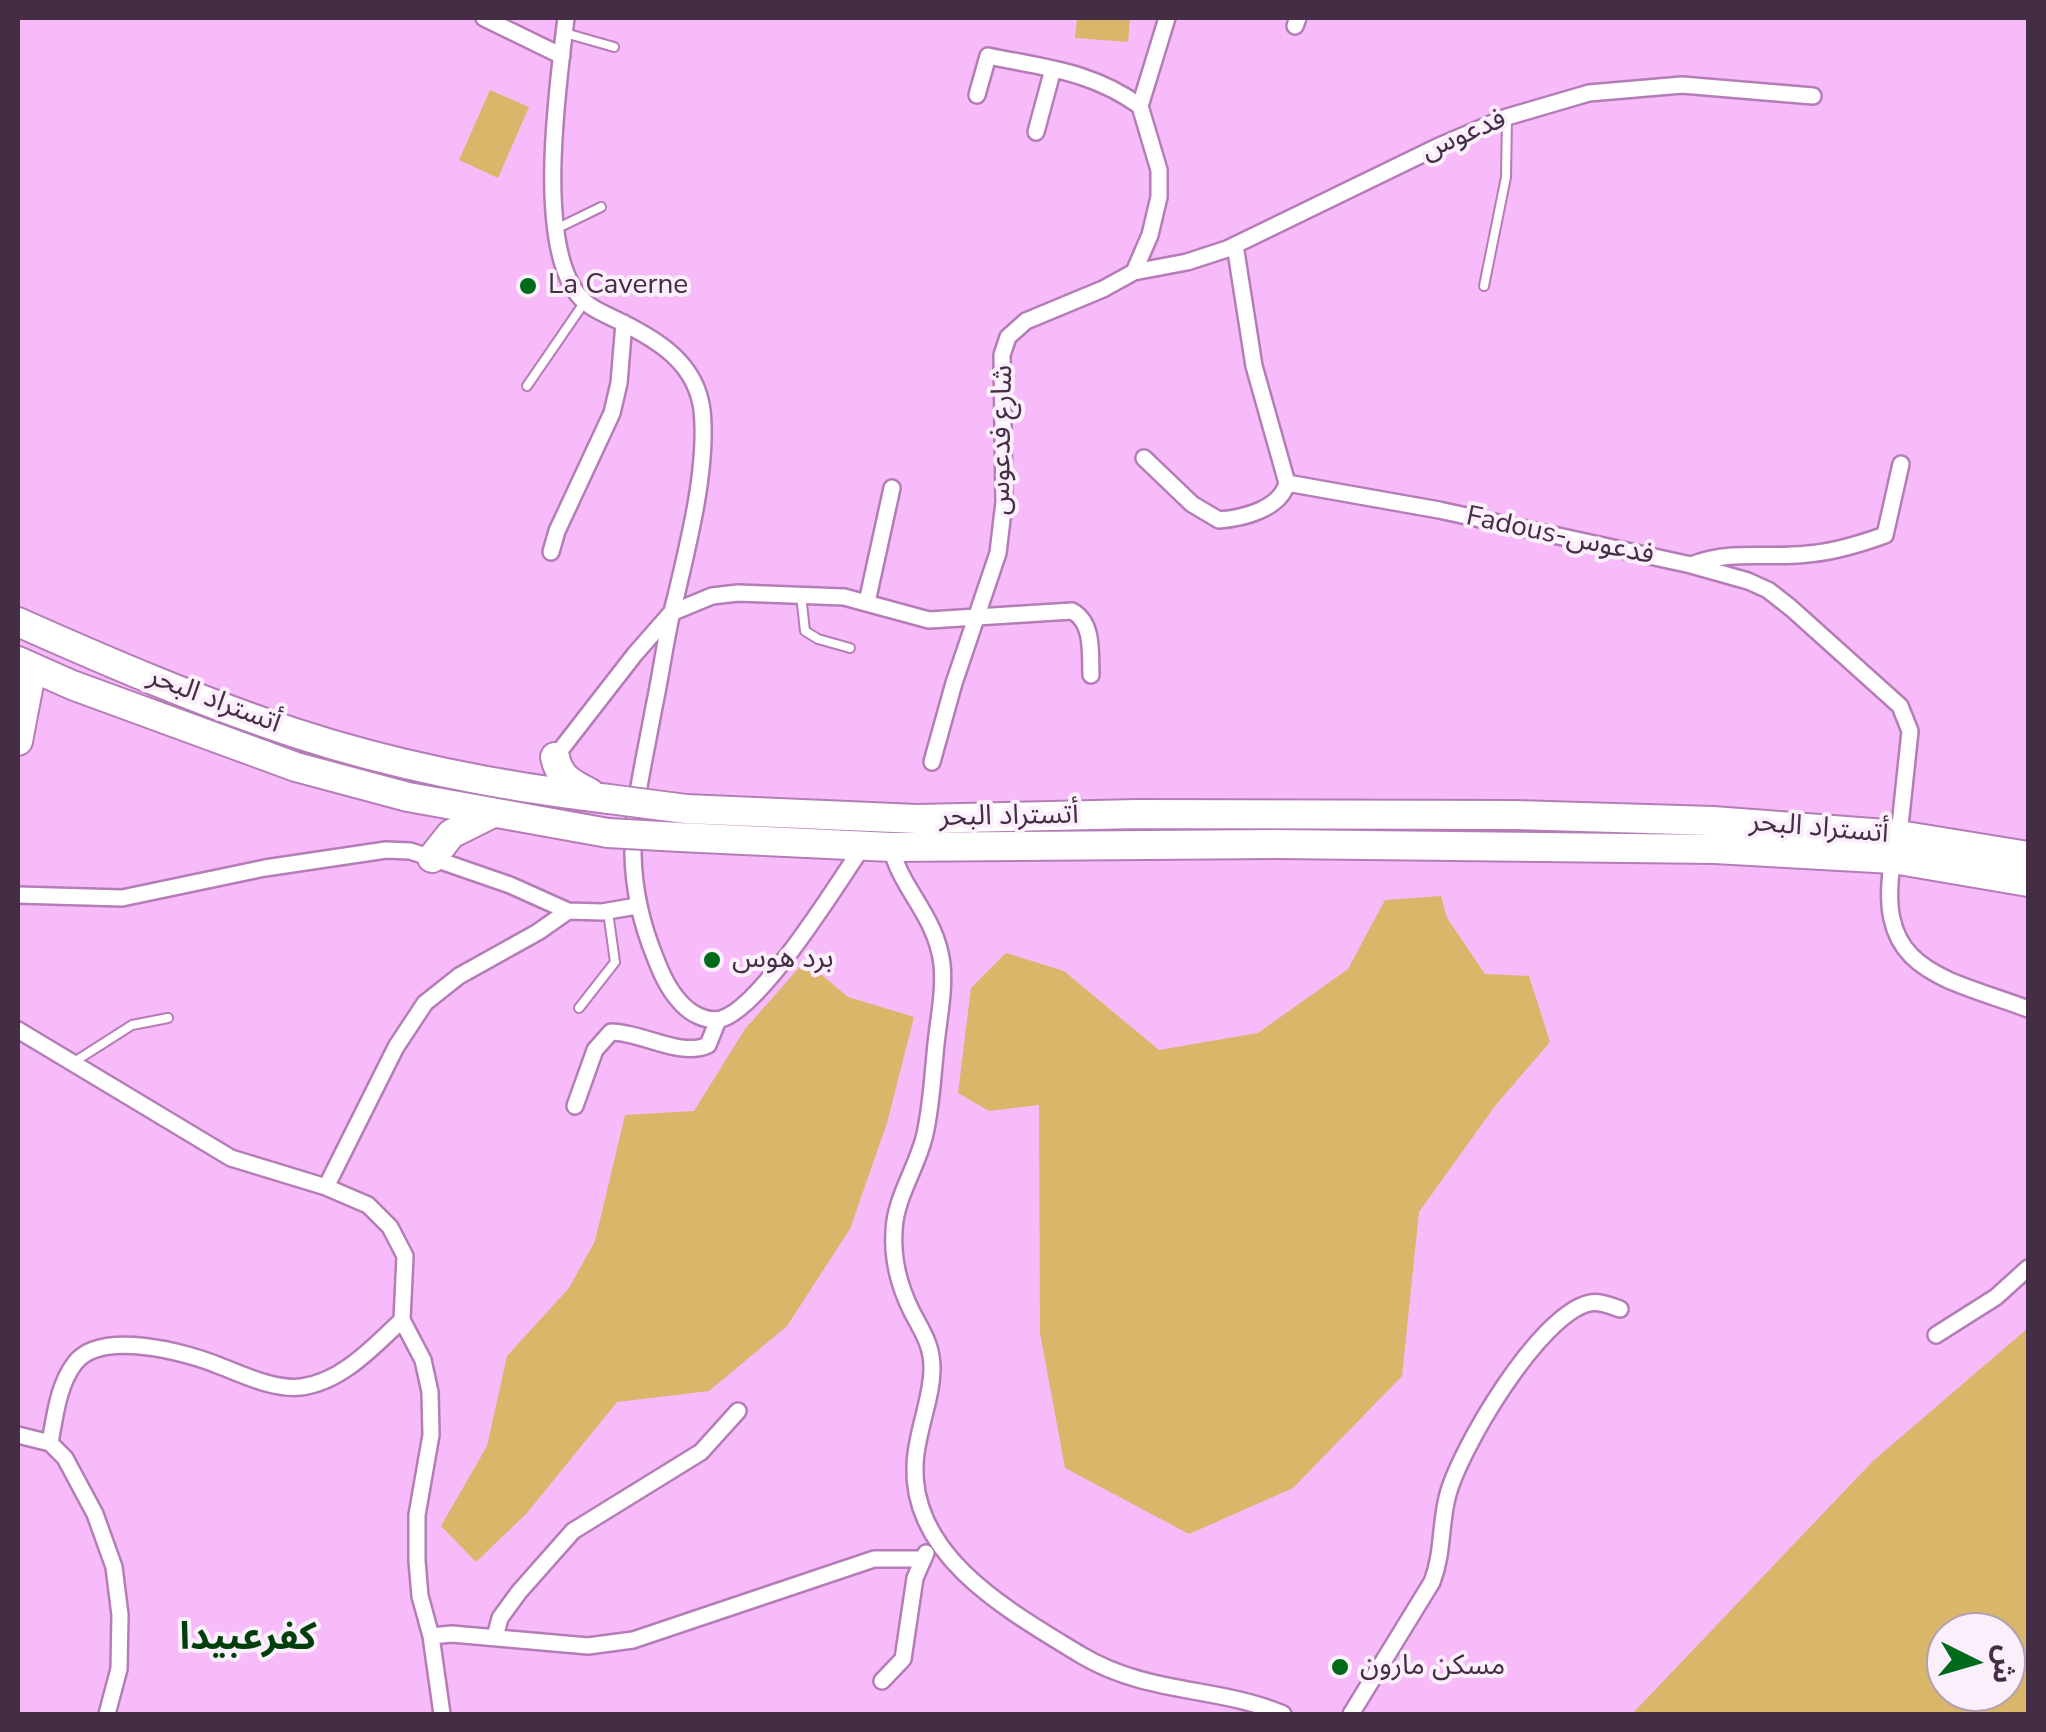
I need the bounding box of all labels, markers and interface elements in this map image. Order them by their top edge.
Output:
street label: فدعوس [1417,103,1511,169]
place label: La Caverne [548,269,688,303]
marker: La Caverne [517,275,539,297]
street label: شارع فدعوس [985,365,1021,515]
street label: Fadous-فدعوس [1463,501,1657,573]
street label: أتستراد البحر [143,660,285,742]
street label: أتستراد البحر [939,799,1079,835]
street label: أتستراد البحر [1748,806,1890,852]
place label: برد هوس [732,943,833,977]
marker: برد هوس [701,949,723,971]
north arrow [1926,1612,2026,1712]
district label: كفرعبيدا [180,1617,316,1663]
text: ش [1983,1644,2024,1685]
place label: مسكن مارون [1360,1650,1505,1684]
marker: مسكن مارون [1329,1656,1351,1678]

